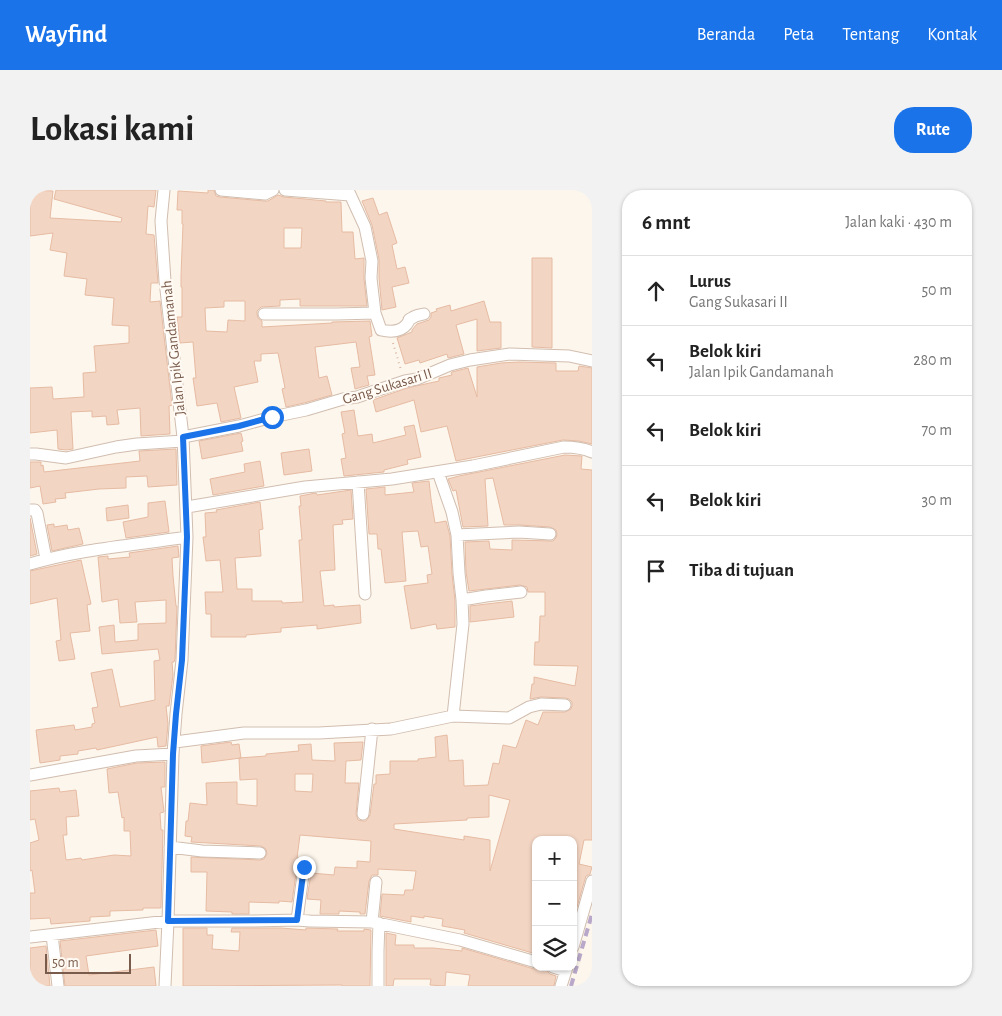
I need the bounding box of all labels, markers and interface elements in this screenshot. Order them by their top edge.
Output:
text: Wayfind [25,23,107,47]
text: Beranda [697,26,755,44]
text: Peta [783,26,814,44]
text: Tentang [842,26,899,44]
text: Kontak [927,26,977,44]
button: Rute [894,107,972,153]
text: Lokasi kami [30,112,194,147]
text: 6 mnt [642,212,690,233]
text: Jalan kaki · 430 m [845,214,952,230]
text: Lurus [689,272,731,291]
icon: ahead [642,277,670,305]
street label: Jalan Ipik Gandamanah [159,280,188,416]
text: 50 m [921,282,952,298]
text: Gang Sukasari II [689,294,788,310]
text: Belok kiri [689,342,761,361]
icon: left [642,347,670,375]
text: 280 m [913,352,952,368]
text: Jalan Ipik Gandamanah [689,364,834,380]
street label: Gang Sukasari II [341,366,434,407]
route start [261,406,284,429]
icon: left [642,417,670,445]
text: Belok kiri [689,421,761,440]
text: 70 m [921,422,952,438]
icon: left [642,487,670,515]
text: Belok kiri [689,491,761,510]
text: 30 m [922,492,952,508]
icon: arrive [642,557,670,585]
text: Tiba di tujuan [689,561,794,580]
map controls [532,836,577,971]
button: + [532,836,577,881]
route end [293,856,316,879]
button: − [532,881,577,926]
button: layers [532,926,577,971]
scale bar [45,951,131,974]
text: 50 m [52,956,79,970]

